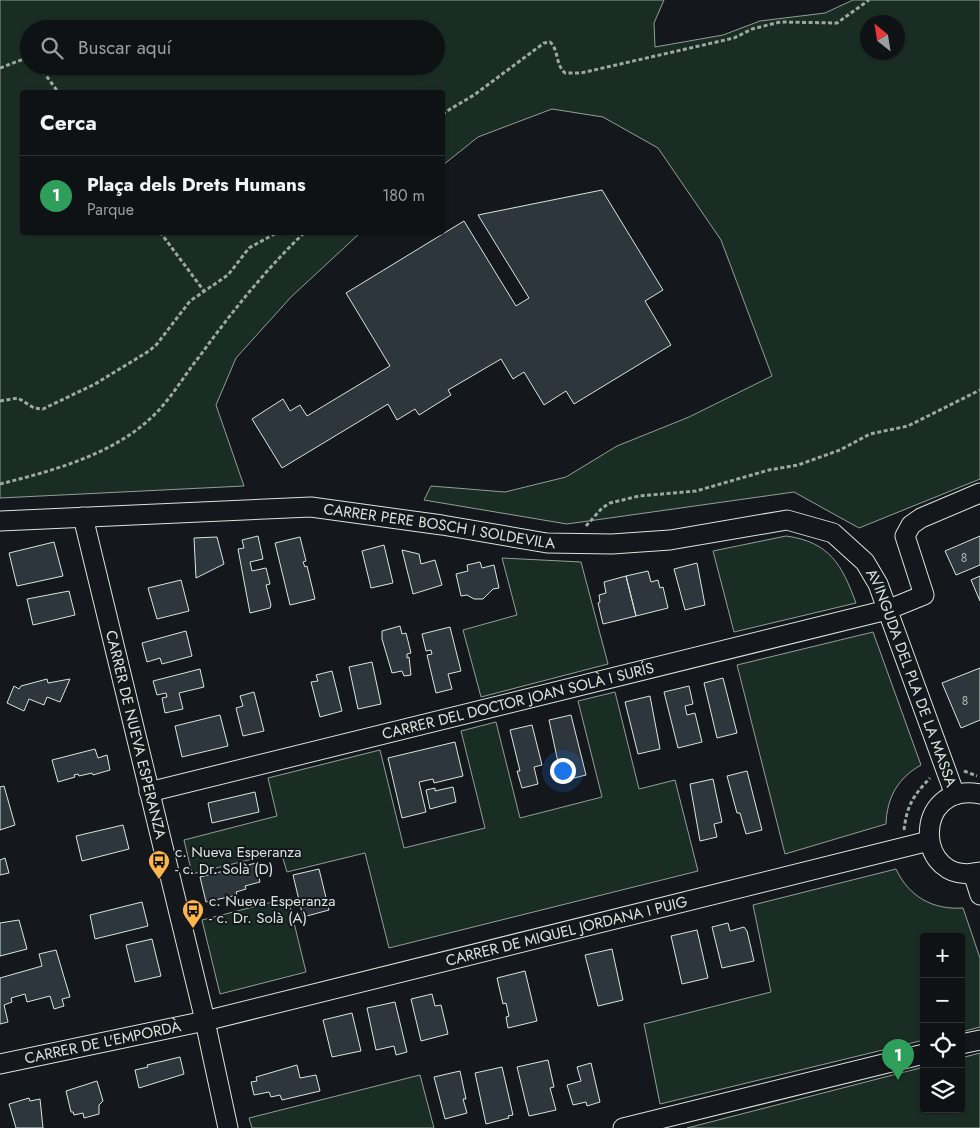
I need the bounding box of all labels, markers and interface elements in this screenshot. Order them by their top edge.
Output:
north arrow [860,15,905,60]
search box [20,20,445,75]
icon: search [38,34,66,62]
text: Buscar aquí [78,34,172,61]
text: Cerca [40,108,97,138]
text: Plaça dels Drets Humans [87,171,306,198]
text: 1 [52,184,60,207]
text: 180 m [382,184,425,207]
text: Parque [87,198,134,221]
street label: CARRER PERE BOSCH I SOLDEVILA [322,498,555,554]
house number: 8 [961,549,967,567]
street label: AVINGUDA DEL PLA DE LA MASSA [860,564,962,790]
street label: CARRER DE NUEVA ESPERANZA [100,628,172,841]
street label: CARRER DEL DOCTOR JOAN SOLÀ I SURÍS [380,657,656,745]
house number: 8 [962,692,968,710]
your location [550,758,576,784]
place label: c. Nueva Esperanza - c. Dr. Solà (D) [175,841,301,880]
bus stop icon: c. Nueva Esperanza - c. Dr. Solà (D) [147,849,171,880]
place label: c. Nueva Esperanza - c. Dr. Solà (A) [209,890,335,929]
street label: CARRER DE MIQUEL JORDANA I PUIG [443,890,690,972]
bus stop icon: c. Nueva Esperanza - c. Dr. Solà (A) [181,898,205,929]
map controls [920,933,965,1113]
button: + [920,933,965,978]
button: − [920,978,965,1023]
street label: CARRER DE L'EMPORDÀ [23,1015,183,1070]
button: locate [920,1023,965,1068]
pin: 1 [882,1039,914,1080]
button: layers [920,1068,965,1113]

